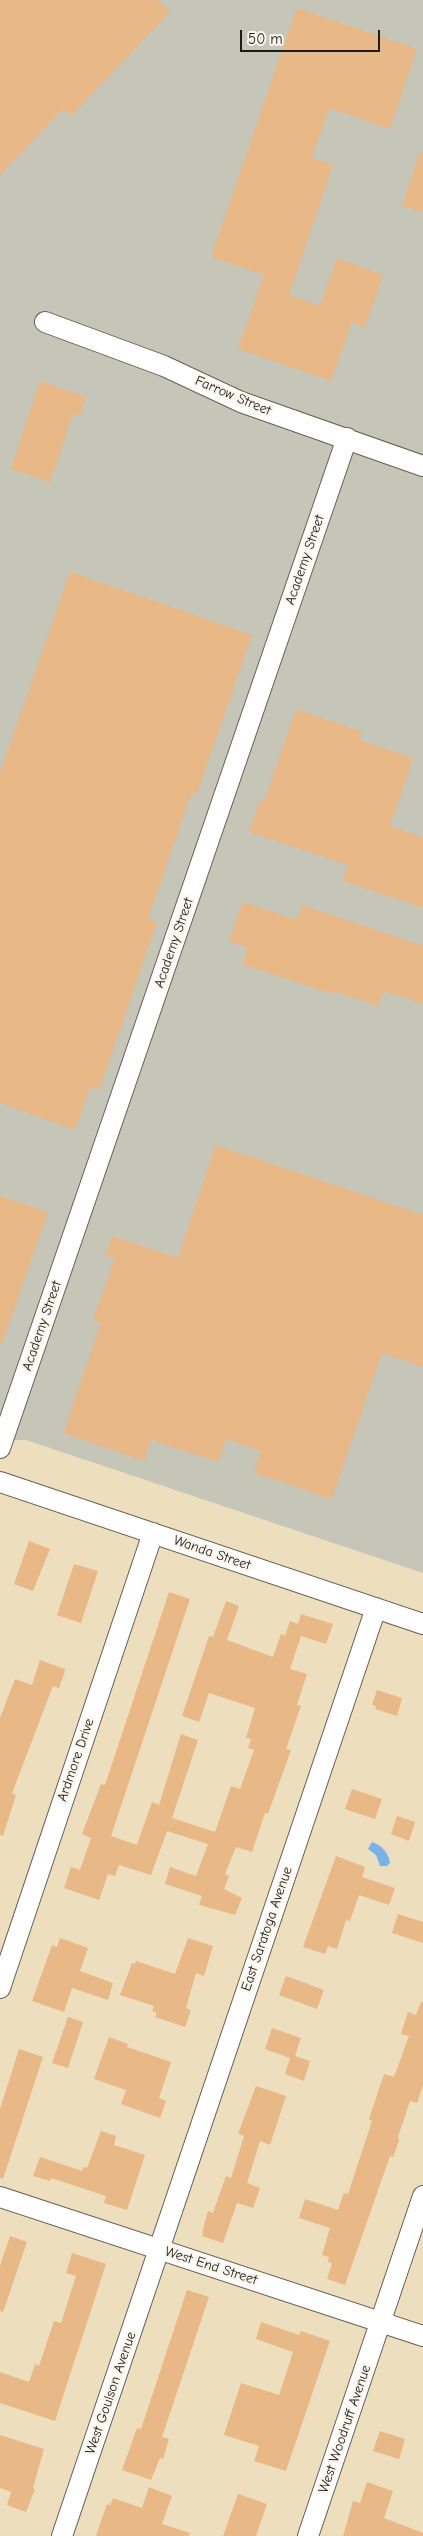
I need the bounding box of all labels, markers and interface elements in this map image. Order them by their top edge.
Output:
scale bar [243,20,383,52]
text: 50 m [248,30,283,48]
street label: Farrow Street [193,372,273,420]
street label: Academy Street [282,513,328,607]
street label: Academy Street [151,896,197,990]
street label: Academy Street [19,1279,65,1373]
street label: Wanda Street [171,1532,253,1574]
street label: Ardmore Drive [54,1716,98,1804]
street label: East Saratoga Avenue [238,1865,296,1993]
street label: West End Street [163,2243,259,2289]
street label: West Goulson Avenue [82,2329,140,2457]
street label: West Woodruff Avenue [315,2363,375,2495]

